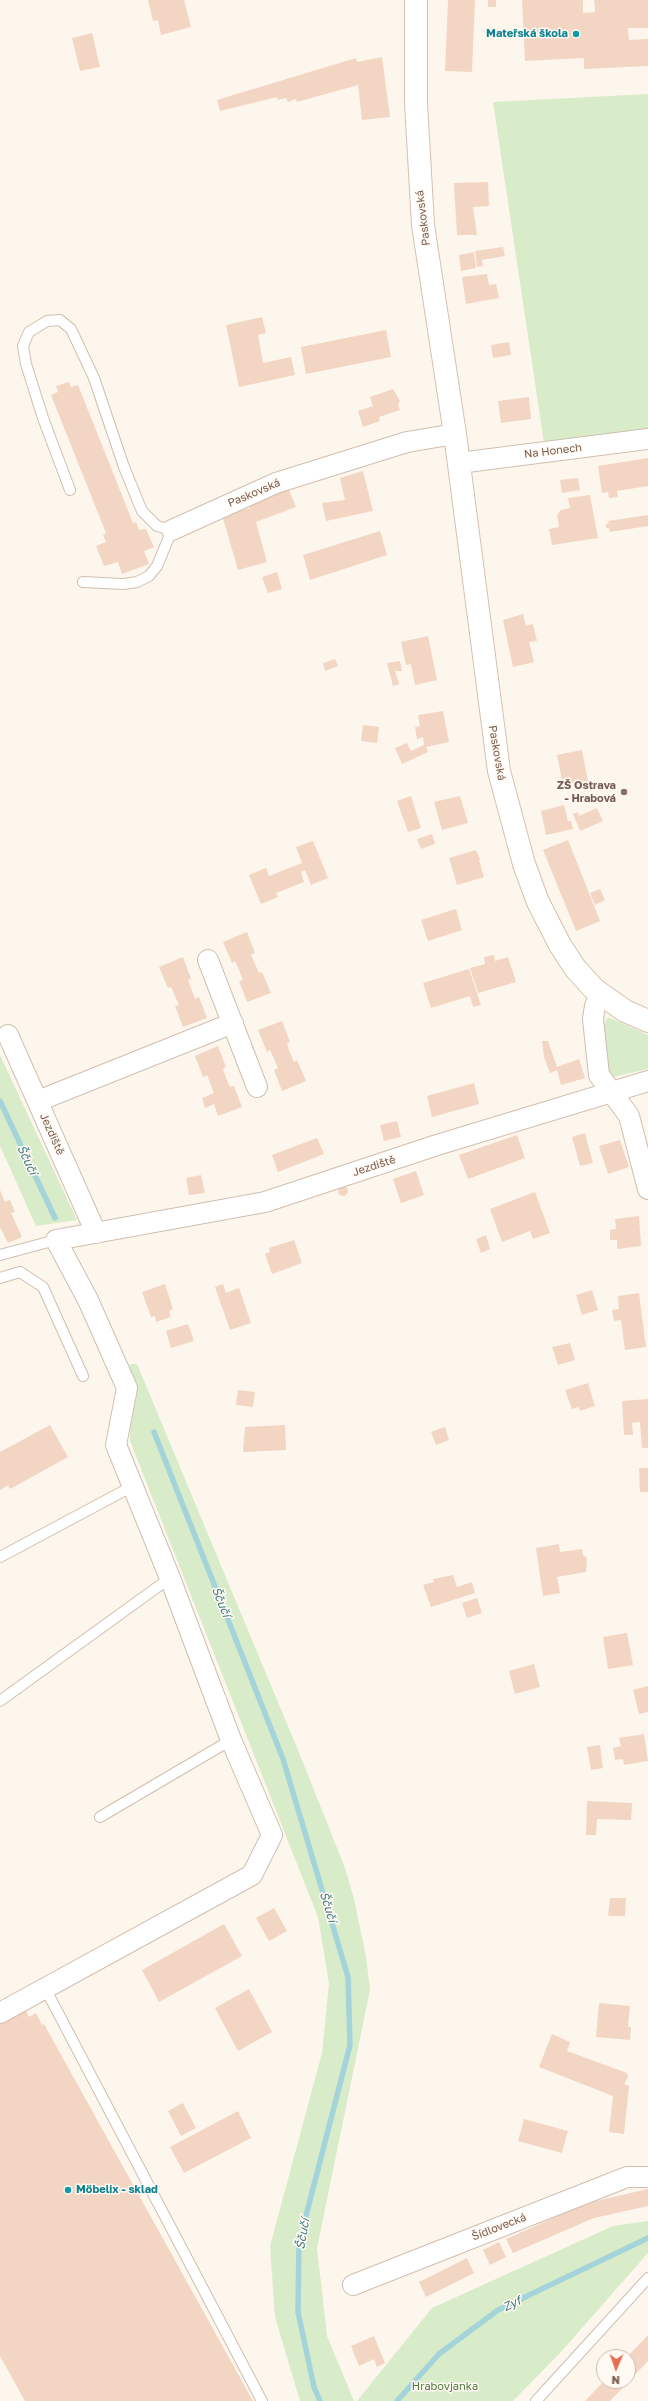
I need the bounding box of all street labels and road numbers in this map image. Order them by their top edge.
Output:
street label: Paskovská [413,189,433,247]
street label: Na Honech [523,441,583,461]
street label: Paskovská [226,476,282,510]
street label: Paskovská [486,724,508,782]
street label: Jezdiště [37,1111,67,1157]
street label: Jezdiště [351,1153,397,1179]
street label: Šídlovecká [470,2211,528,2243]

